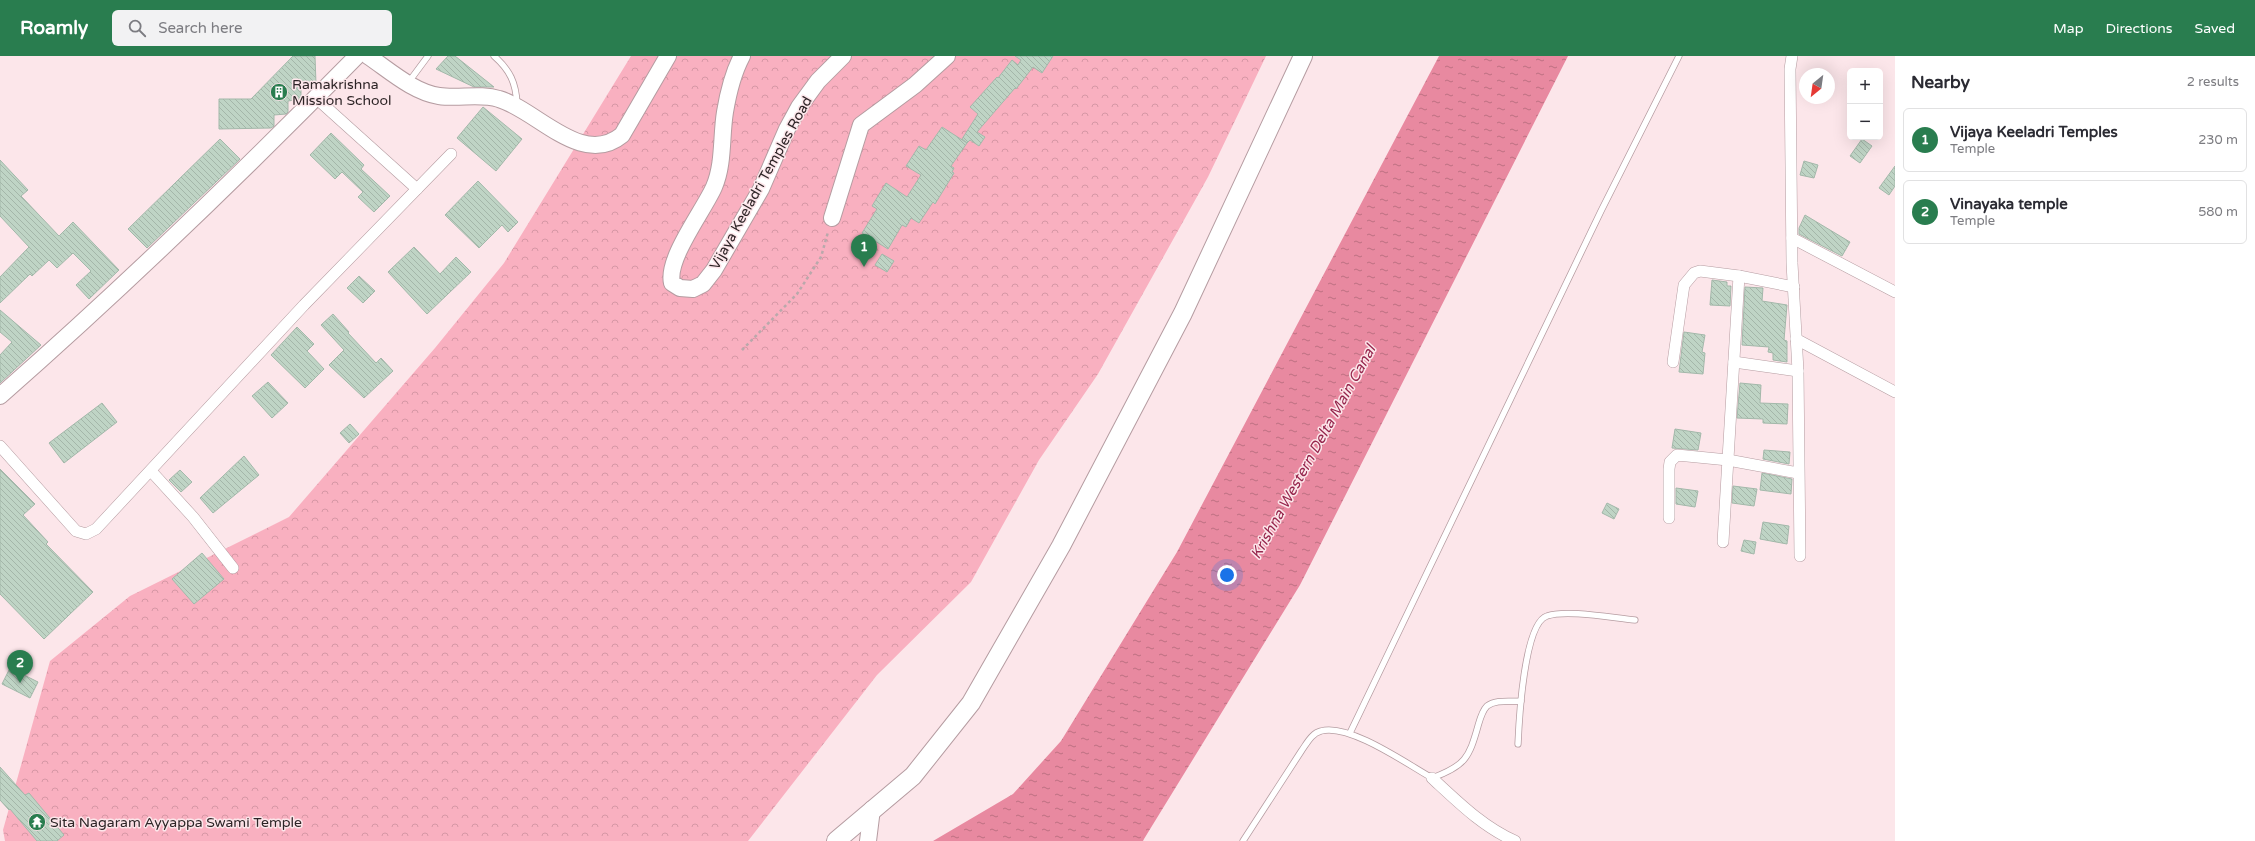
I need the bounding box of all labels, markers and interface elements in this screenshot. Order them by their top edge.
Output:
search box [112,10,392,46]
text: Roamly [20,17,88,39]
icon: search [126,17,148,39]
text: Search here [158,19,243,37]
text: Map [2053,20,2084,37]
text: Directions [2106,20,2173,37]
text: Saved [2195,20,2235,37]
north arrow [1799,68,1835,104]
map controls [1847,68,1883,140]
button: + [1847,68,1883,104]
text: Nearby [1911,72,1970,93]
text: 2 results [2187,74,2239,90]
place label: Ramakrishna Mission School [292,76,392,109]
building icon: Ramakrishna Mission School [269,82,289,102]
street label: Vijaya Keeladri Temples Road [706,93,816,273]
button: − [1847,104,1883,140]
text: Vijaya Keeladri Temples [1950,123,2118,141]
text: 1 [1921,132,1929,148]
text: 230 m [2198,132,2238,148]
text: Temple [1950,141,1995,157]
text: Vinayaka temple [1950,195,2068,213]
text: 2 [1921,204,1929,220]
text: 580 m [2198,204,2238,220]
text: Temple [1950,213,1995,229]
pin: 1 [851,234,877,267]
water label: Krishna Western Delta Main Canal [1247,340,1380,562]
your location [1217,565,1237,585]
pin: 2 [7,650,33,683]
temple icon: Sita Nagaram Ayyappa Swami Temple [27,812,47,832]
place label: Sita Nagaram Ayyappa Swami Temple [50,814,302,831]

